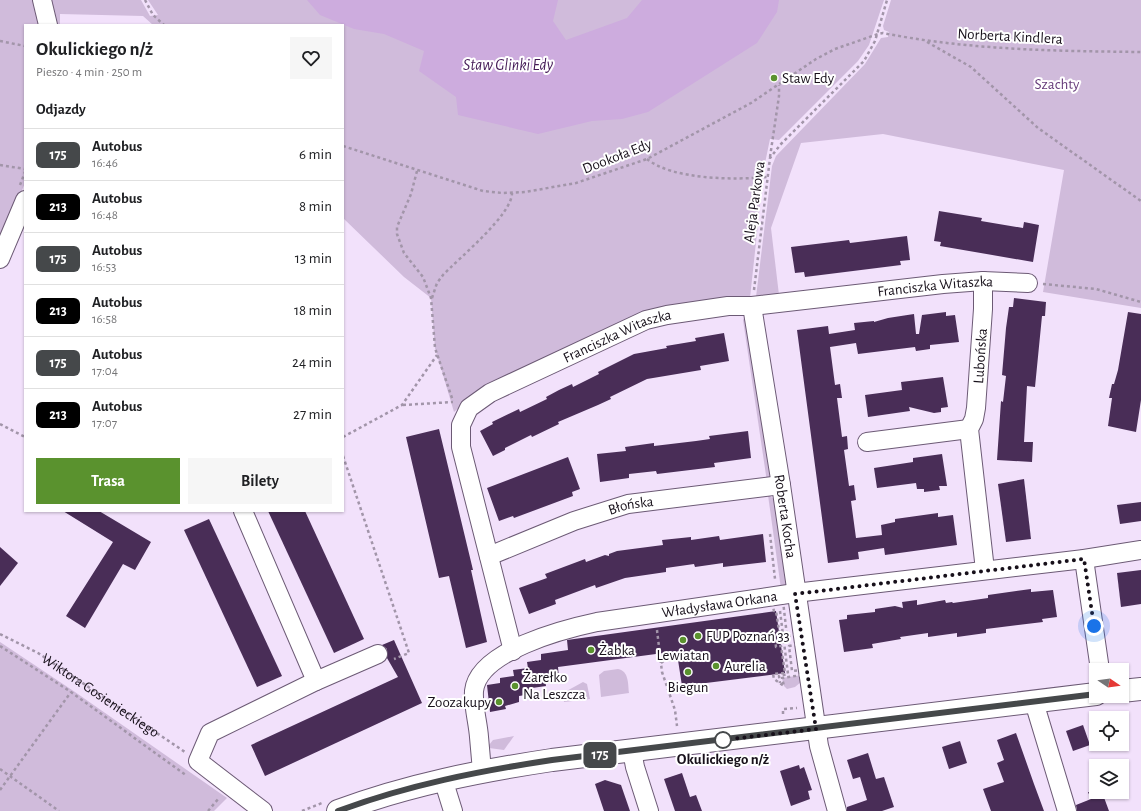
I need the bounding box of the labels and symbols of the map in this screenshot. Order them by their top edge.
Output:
street label: Norberta Kindlera [957,26,1063,47]
water label: Staw Glinki Edy [463,57,553,73]
place label: Staw Edy [782,71,835,86]
marker: Staw Edy [769,73,779,83]
park label: Szachty [1035,77,1080,92]
street label: Dookoła Edy [581,136,654,176]
street label: Aleja Parkowa [741,160,768,244]
street label: Franciszka Witaszka [877,274,994,300]
street label: Franciszka Witaszka [561,307,672,366]
street label: Lubońska [971,328,990,384]
street label: Roberta Kocha [771,473,799,559]
street label: Błońska [606,494,654,518]
street label: Władysława Orkana [661,589,778,620]
your location [1084,616,1104,636]
place label: FUP Poznań 33 [706,629,790,644]
marker: FUP Poznań 33 [693,631,703,641]
marker: Lewiatan [678,635,688,645]
place label: Żabka [599,641,635,658]
marker: Żabka [586,645,596,655]
place label: Lewiatan [657,648,709,663]
street label: Wiktora Gosienieckiego [39,651,162,740]
place label: Aurelia [724,659,766,674]
marker: Aurelia [711,661,721,671]
north arrow [1089,663,1129,703]
marker: Biegun [683,667,693,677]
place label: Żarełko Na Leszcza [523,668,586,702]
place label: Biegun [668,680,709,695]
marker: Żarełko Na Leszcza [510,681,520,691]
place label: Zoozakupy [428,695,492,710]
marker: Zoozakupy [494,697,504,707]
marker: Okulickiego n/ż [714,731,732,749]
line badge: 175 [577,742,623,768]
place label: Okulickiego n/ż [677,752,769,767]

